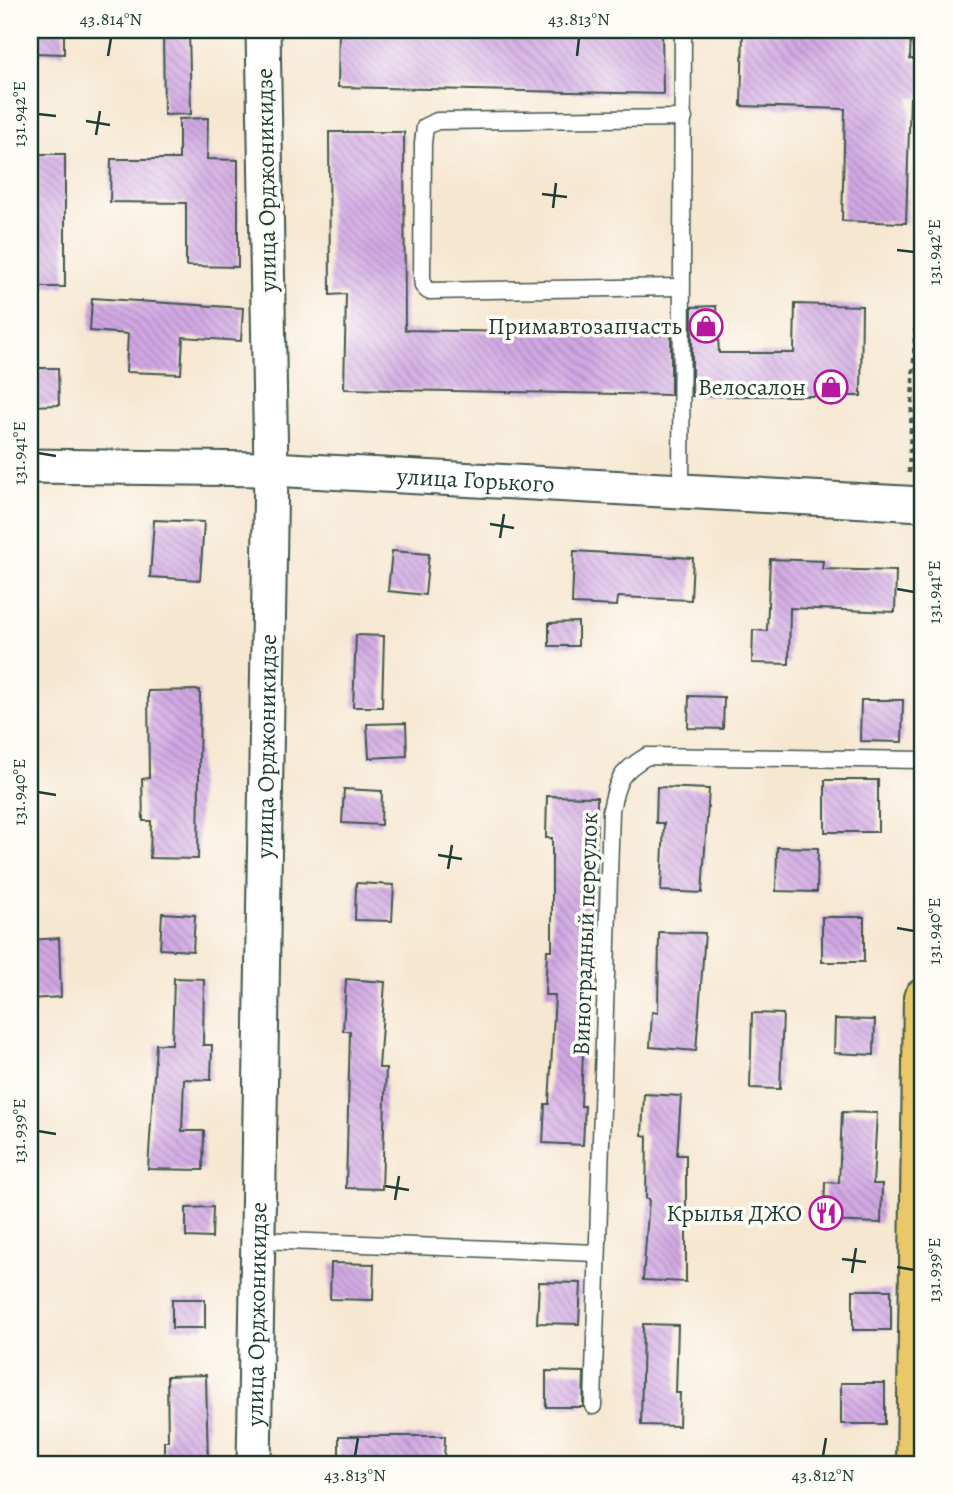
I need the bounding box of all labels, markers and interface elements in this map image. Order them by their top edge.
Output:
text: 43.814°N [80,7,142,31]
text: 43.813°N [548,7,610,31]
street label: улица Орджоникидзе [248,68,284,293]
text: 131.942°E [7,81,31,147]
text: 131.942°E [922,219,946,285]
shop icon: Примавтозапчасть [687,307,725,345]
place label: Примавтозапчасть [488,310,682,342]
shop icon: Велосалон [812,368,850,406]
place label: Велосалон [698,371,806,403]
text: 131.941°E [7,421,31,485]
street label: улица Горького [395,460,555,500]
text: 131.941°E [922,560,946,624]
street label: улица Орджоникидзе [248,634,284,860]
text: 131.940°E [7,758,31,826]
street label: Виноградный переулок [565,811,605,1057]
text: 131.940°E [922,897,946,965]
text: 131.939°E [7,1098,31,1164]
restaurant icon: Крылья ДЖО [807,1194,845,1232]
place label: Крылья ДЖО [666,1197,802,1229]
street label: улица Орджоникидзе [239,1202,274,1428]
text: 131.939°E [922,1237,946,1303]
text: 43.813°N [324,1463,386,1487]
text: 43.812°N [792,1463,855,1487]

